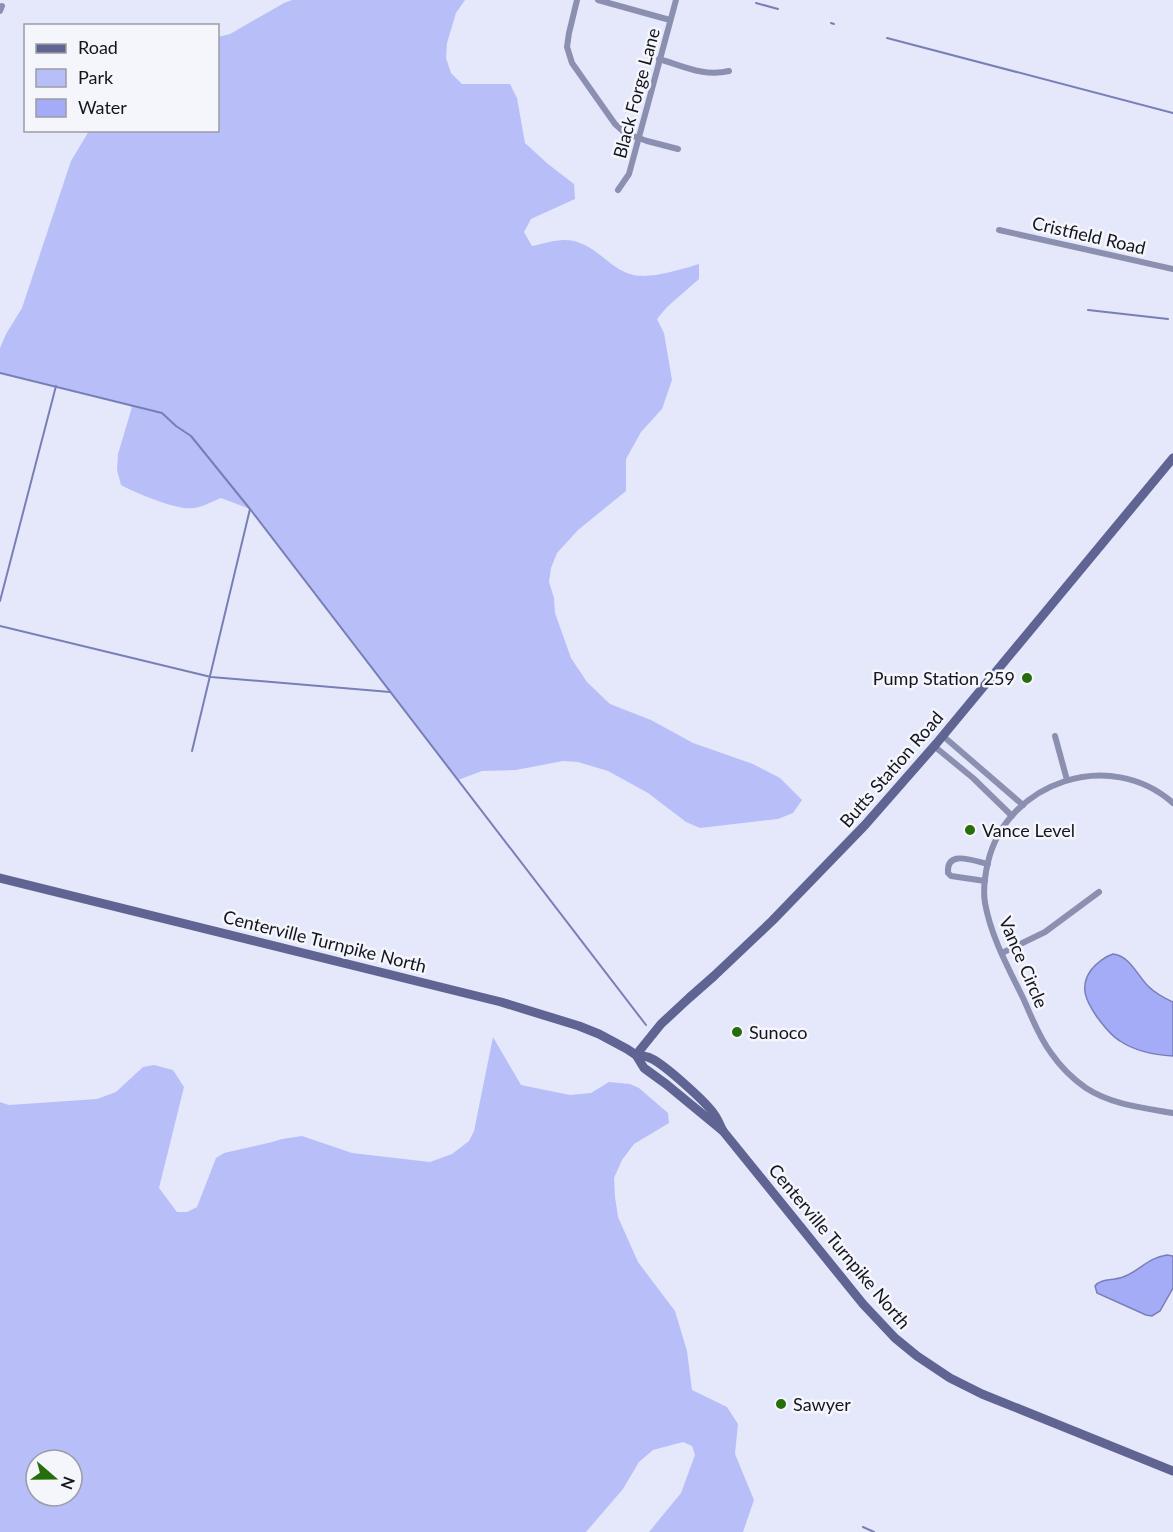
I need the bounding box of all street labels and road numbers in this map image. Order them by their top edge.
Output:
street label: Black Forge Lane [608,25,664,161]
street label: Cristfield Road [1030,211,1148,259]
street label: Butts Station Road [835,706,947,832]
street label: Centerville Turnpike North [221,905,429,977]
street label: Vance Circle [995,913,1053,1011]
street label: Centerville Turnpike North [765,1159,915,1333]

